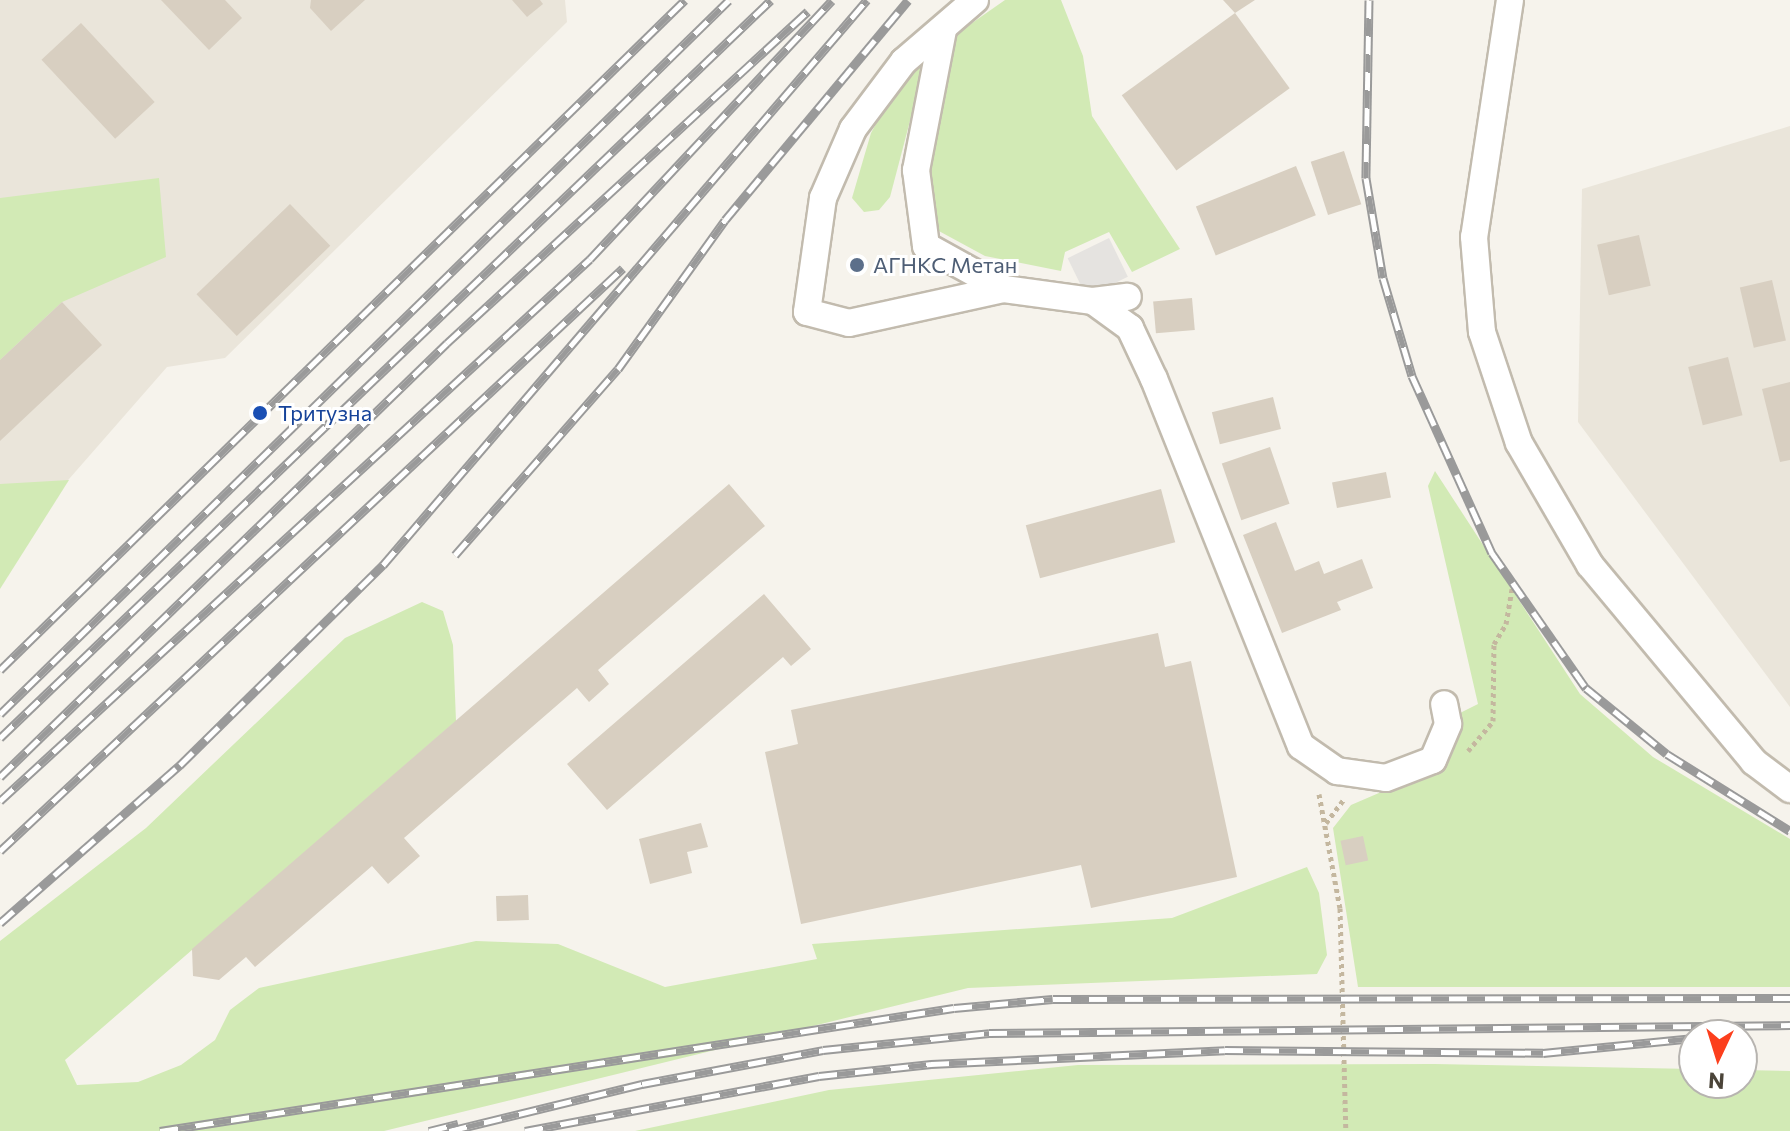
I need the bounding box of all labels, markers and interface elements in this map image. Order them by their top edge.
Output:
place label: АГНКС Метан [873,252,1017,278]
marker: АГНКС Метан [848,256,866,274]
place label: Тритузна [278,400,372,426]
marker: Тритузна [249,402,271,424]
north arrow [1678,1019,1758,1099]
text: N [1707,1067,1726,1095]

